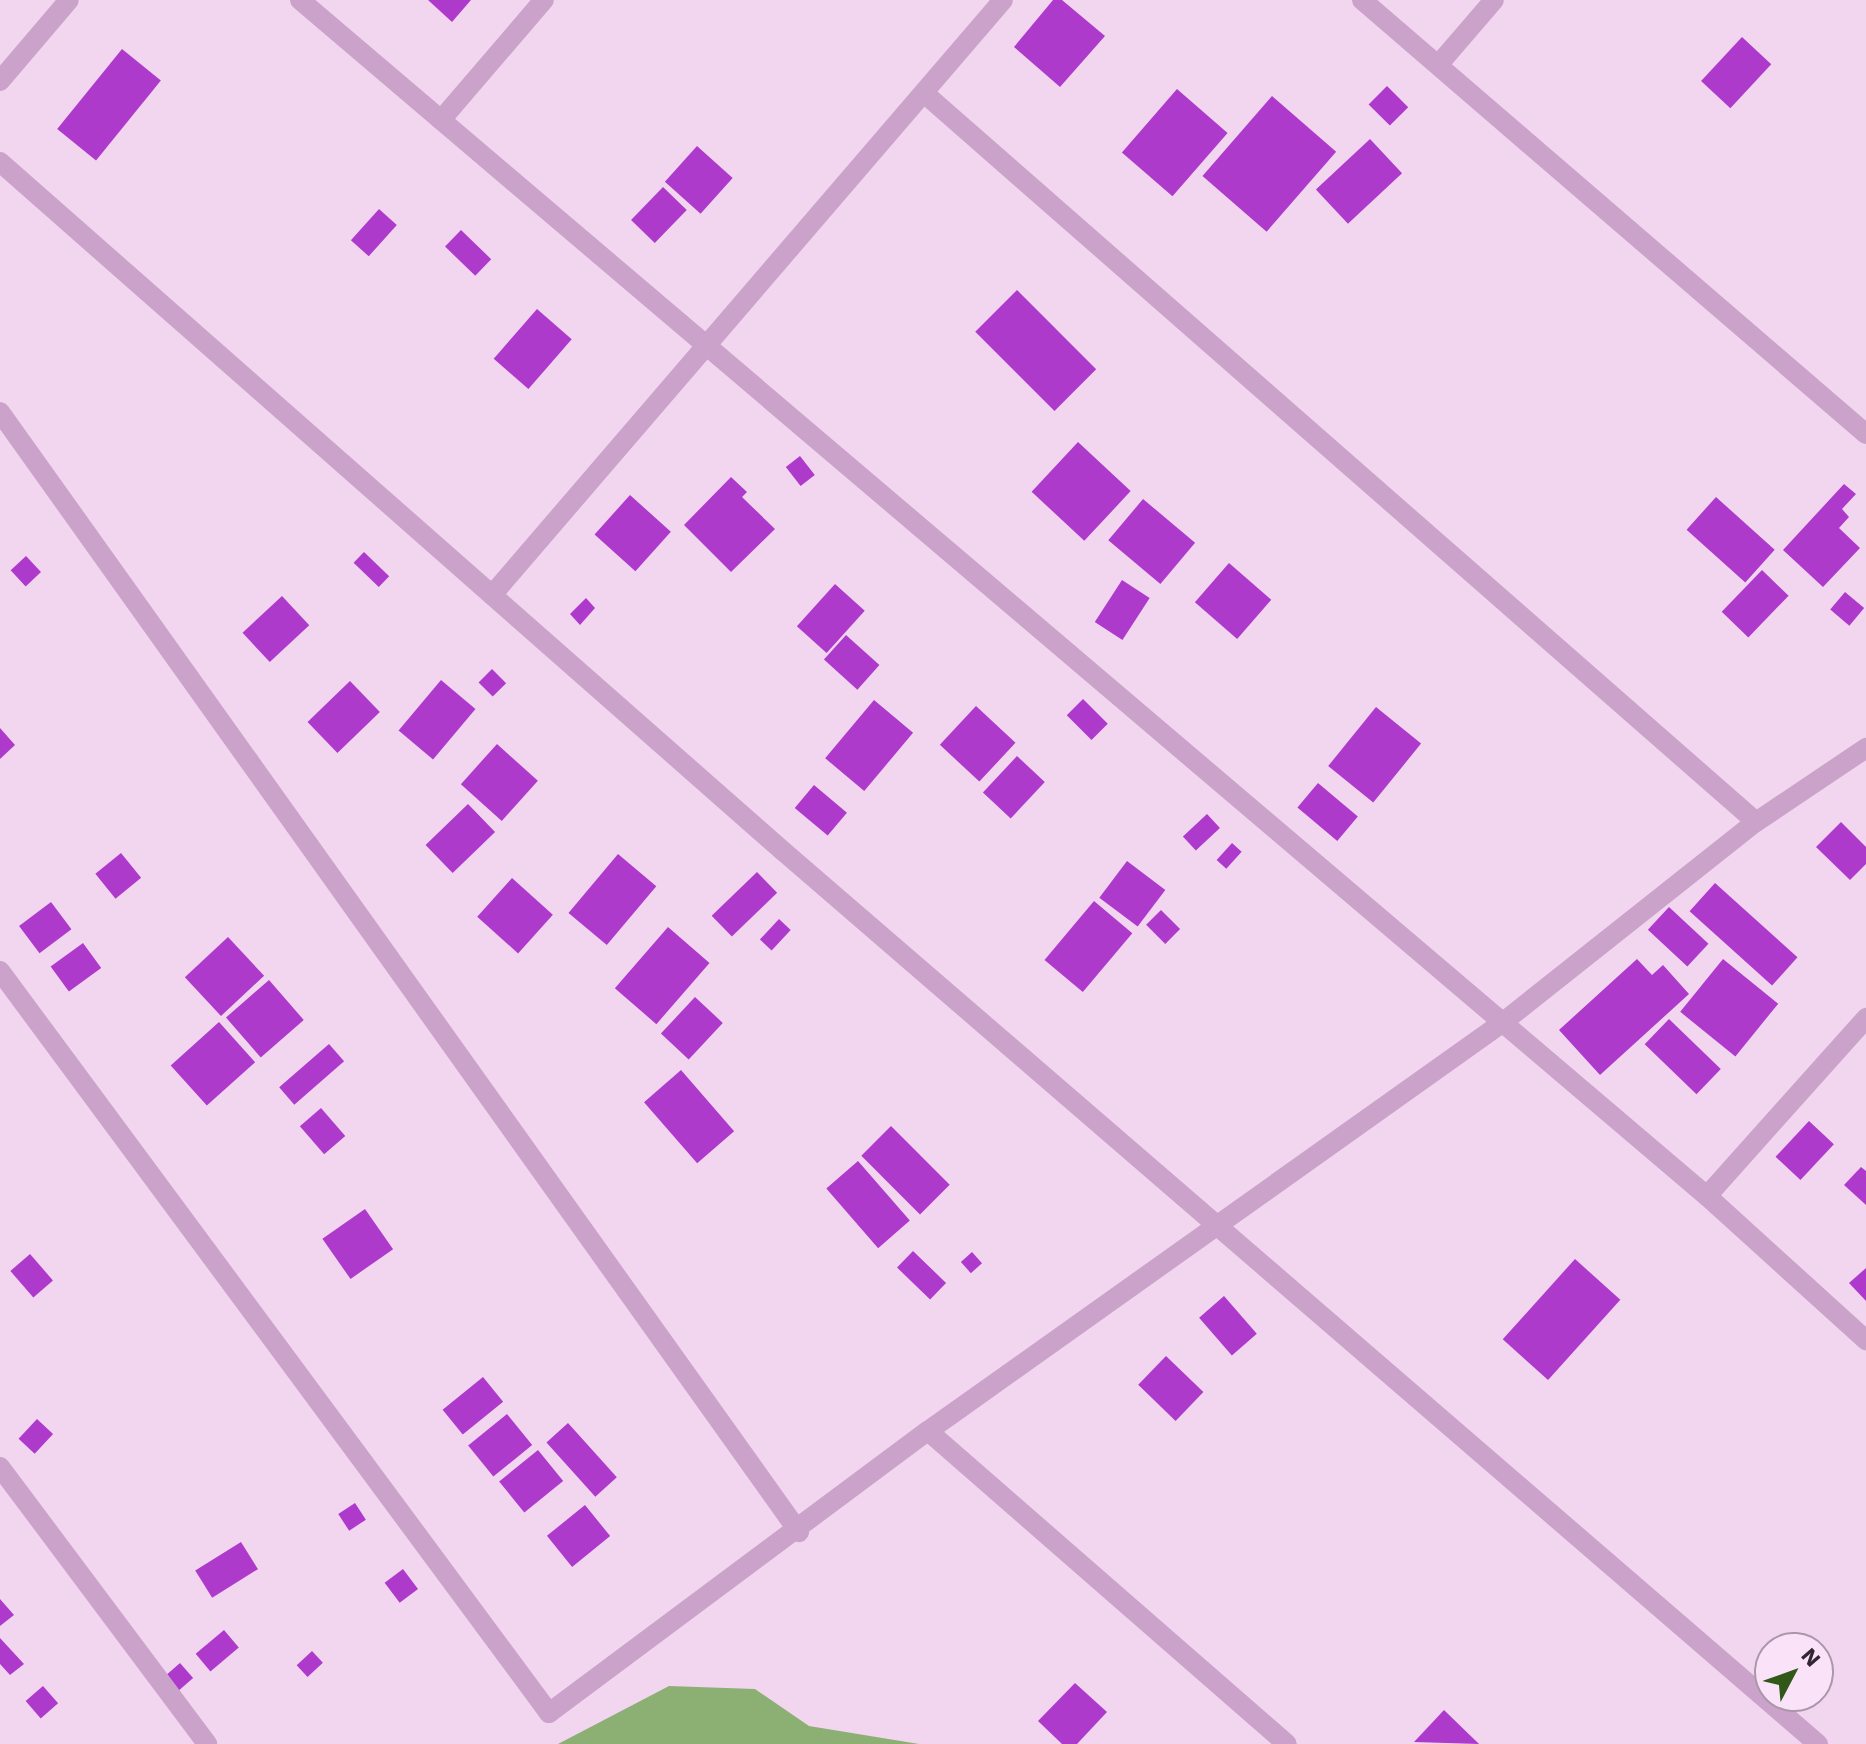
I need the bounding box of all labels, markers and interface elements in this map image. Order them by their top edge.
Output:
north arrow [1754,1632,1834,1712]
text: N [1796,1643,1826,1672]

